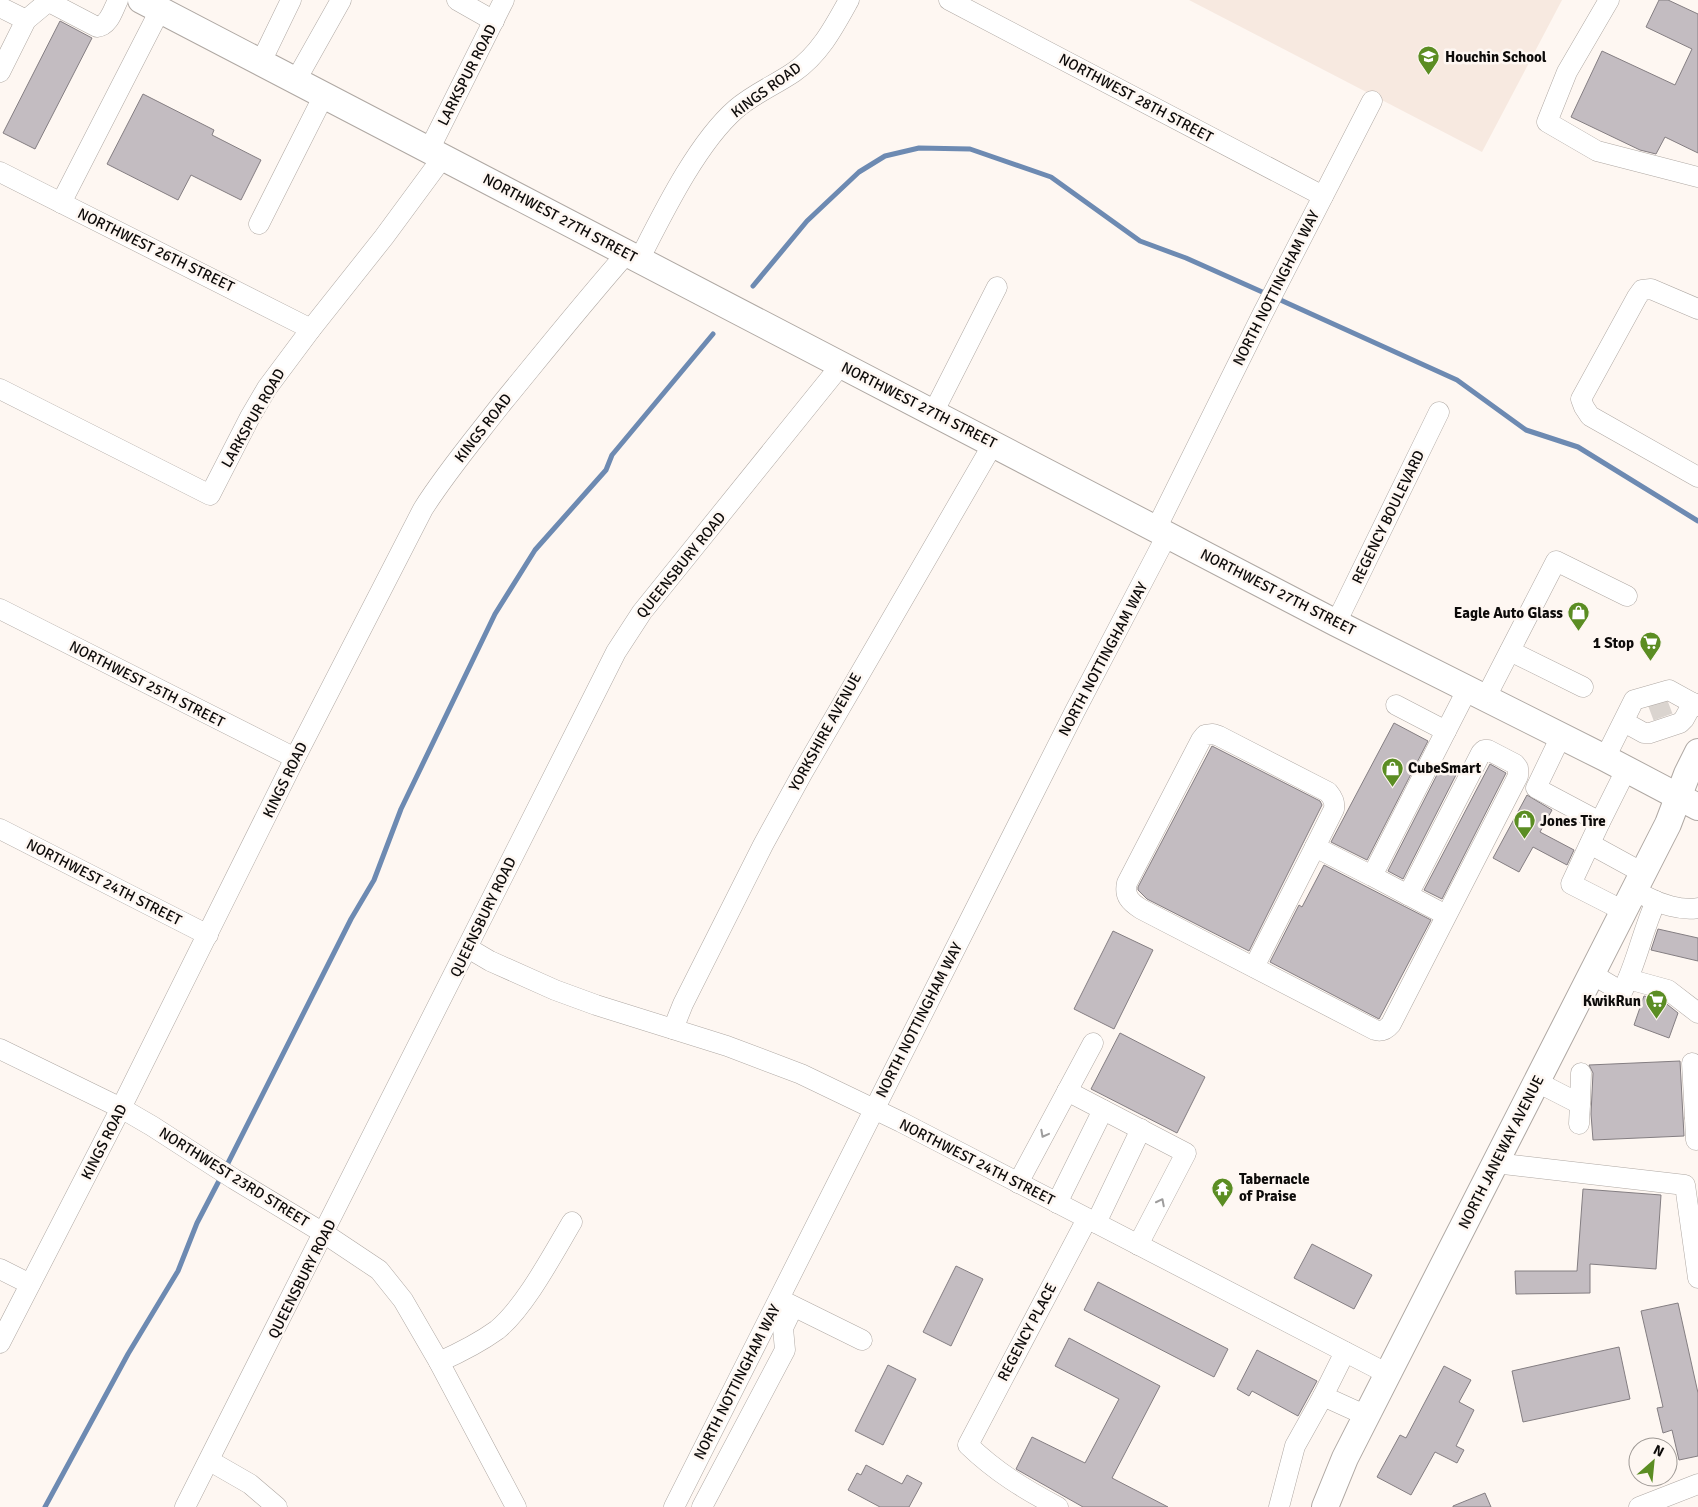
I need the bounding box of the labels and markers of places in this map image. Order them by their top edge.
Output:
school or university icon: Houchin School [1417,45,1441,76]
place label: Houchin School [1445,48,1547,66]
shop icon: Eagle Auto Glass [1567,601,1591,632]
place label: Eagle Auto Glass [1454,604,1563,622]
supermarket icon: 1 Stop [1638,631,1662,662]
place label: 1 Stop [1593,634,1634,652]
shop icon: CubeSmart [1380,756,1404,787]
place label: CubeSmart [1408,759,1481,777]
shop icon: Jones Tire [1512,809,1536,840]
place label: Jones Tire [1540,812,1606,830]
supermarket icon: KwikRun [1645,989,1669,1020]
place label: KwikRun [1583,992,1641,1010]
place label: Tabernacle of Praise [1239,1170,1310,1205]
temple icon: Tabernacle of Praise [1211,1176,1235,1207]

